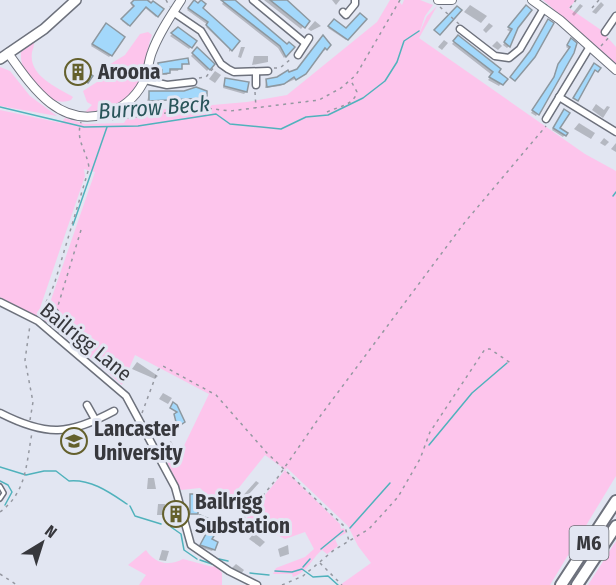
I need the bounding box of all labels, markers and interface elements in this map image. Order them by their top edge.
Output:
building icon: Aroona [63,57,93,87]
place label: Aroona [97,59,160,85]
water label: Burrow Beck [97,90,211,125]
street label: Bailrigg Lane [35,297,137,387]
place label: Lancaster University [94,416,184,466]
school or university icon: Lancaster University [59,426,89,456]
place label: Bailrigg Substation [195,489,290,539]
building icon: Bailrigg Substation [161,499,191,529]
north arrow [12,513,72,573]
text: N [41,521,61,542]
road number: M6 [570,526,608,560]

